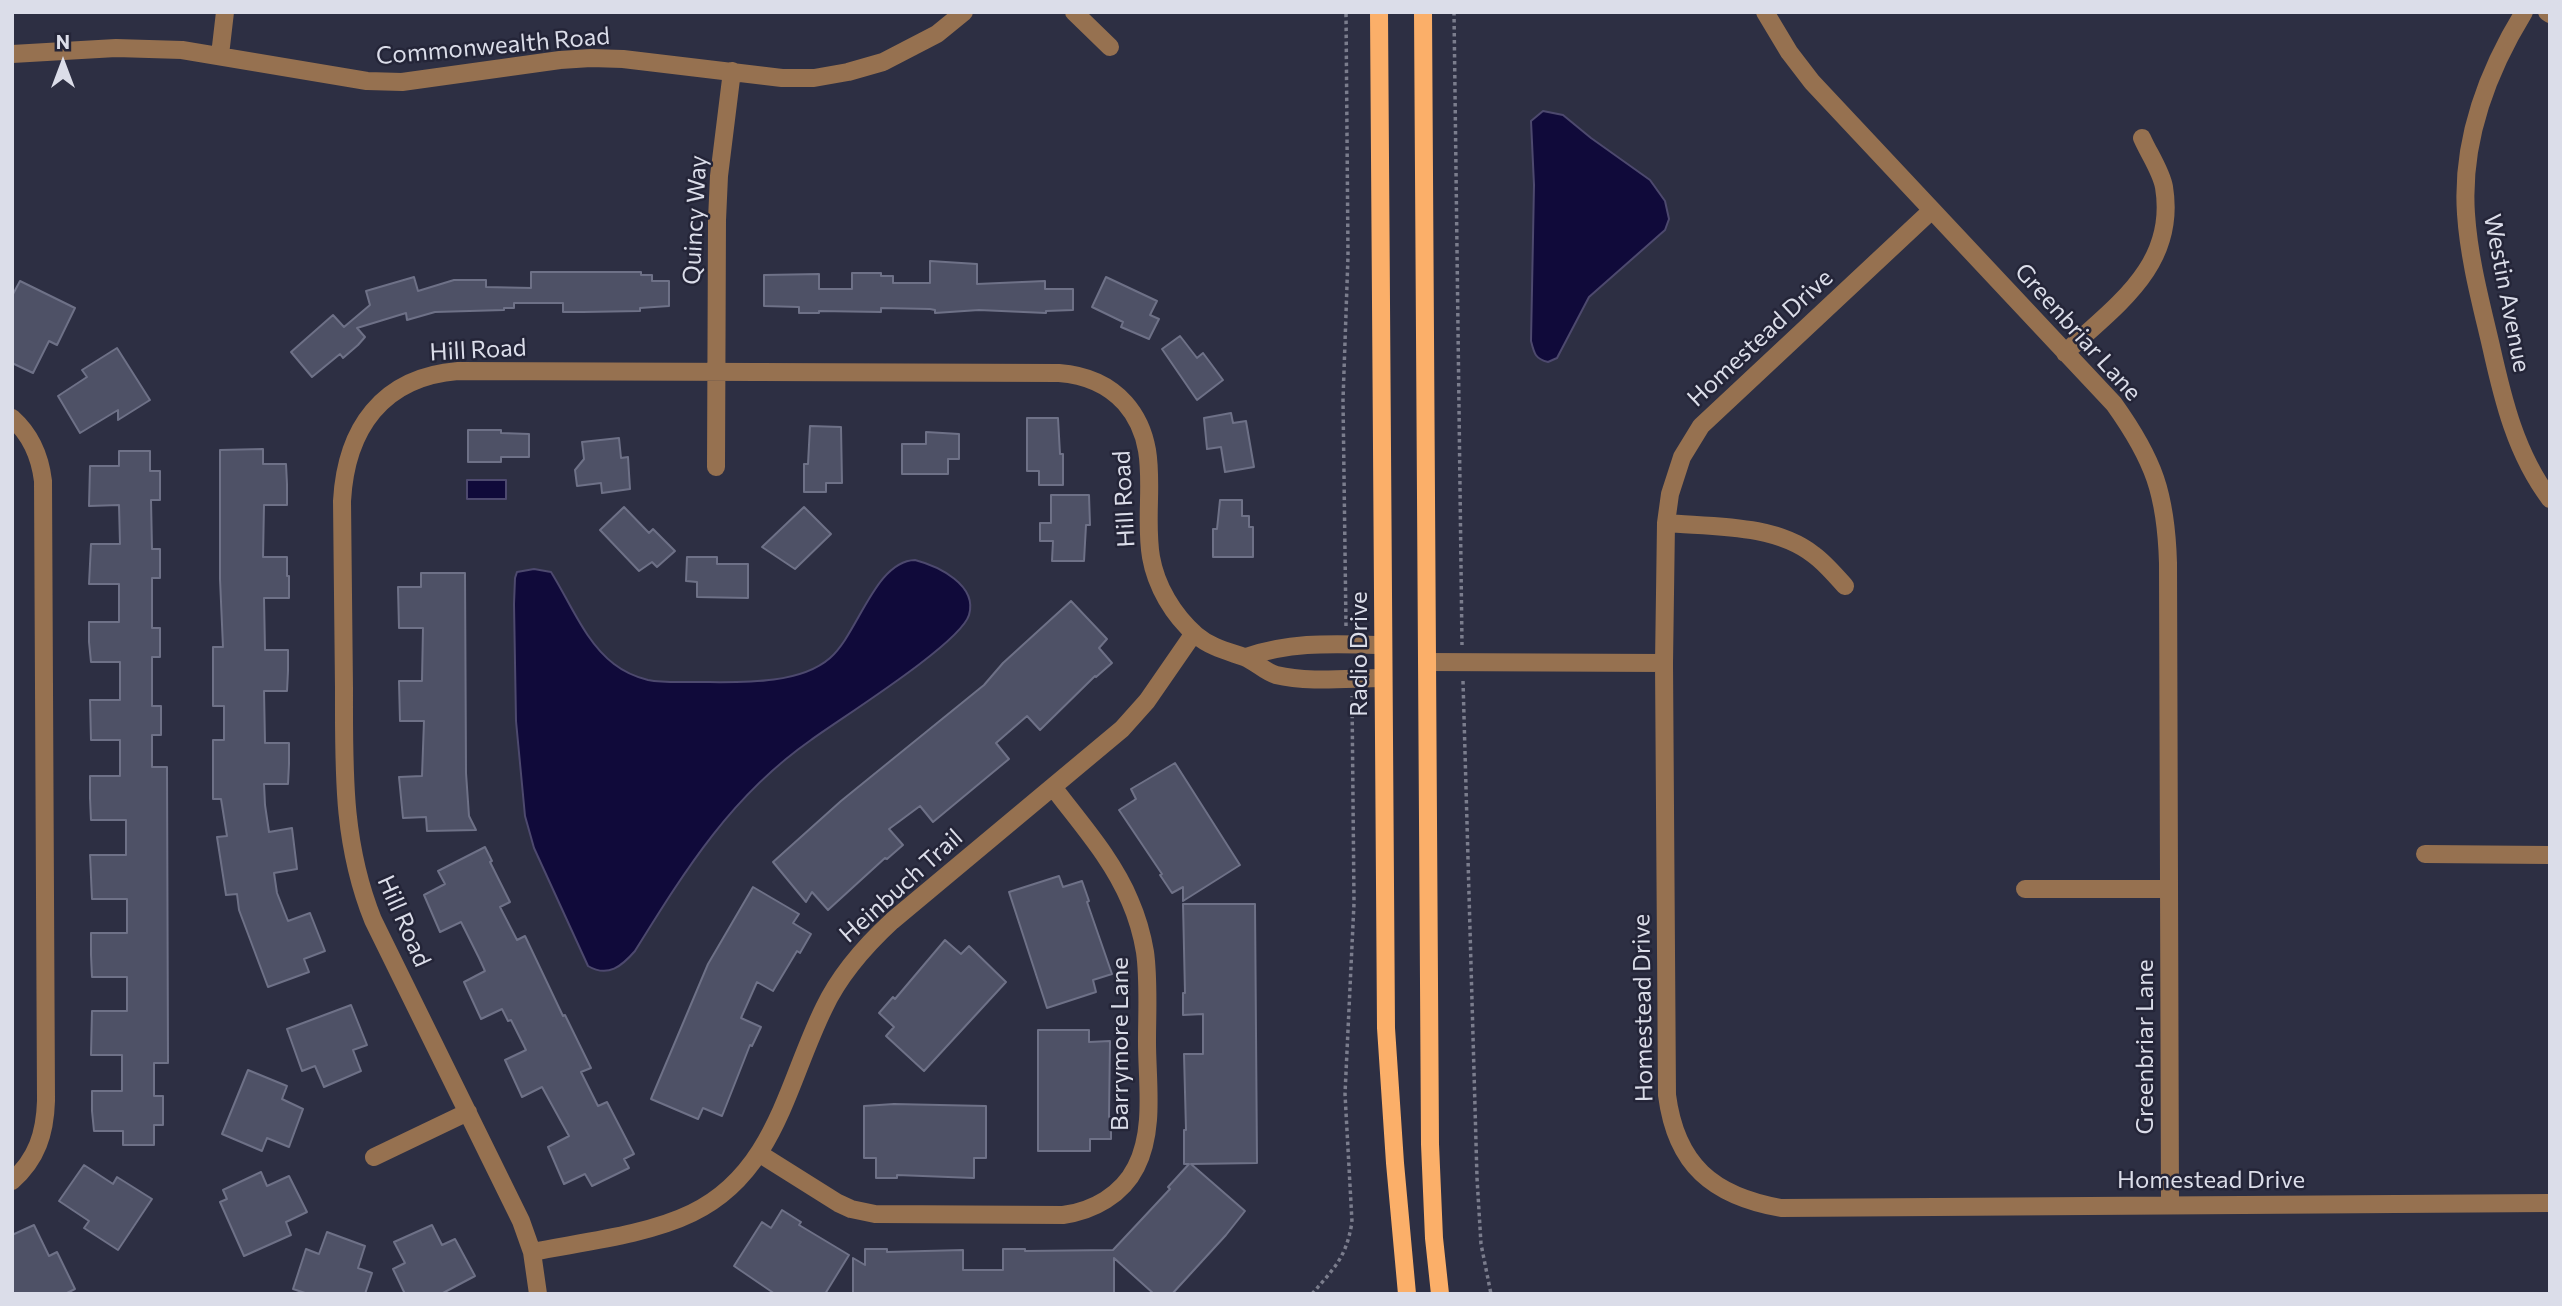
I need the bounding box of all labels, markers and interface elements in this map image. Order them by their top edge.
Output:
street label: Commonwealth Road [375,21,611,71]
north arrow [28,28,98,98]
text: N [56,30,70,53]
street label: Quincy Way [677,154,713,286]
street label: Westin Avenue [2478,211,2536,375]
street label: Greenbriar Lane [2009,257,2147,407]
street label: Homestead Drive [1681,263,1839,413]
street label: Hill Road [429,333,527,367]
street label: Hill Road [1107,450,1141,548]
street label: Radio Drive [1345,591,1373,717]
street label: Heinbuch Trail [833,823,969,949]
street label: Hill Road [371,871,437,971]
street label: Homestead Drive [1627,914,1659,1102]
street label: Barrymore Lane [1106,957,1134,1131]
street label: Greenbriar Lane [2131,959,2159,1135]
street label: Homestead Drive [2117,1166,2305,1194]

